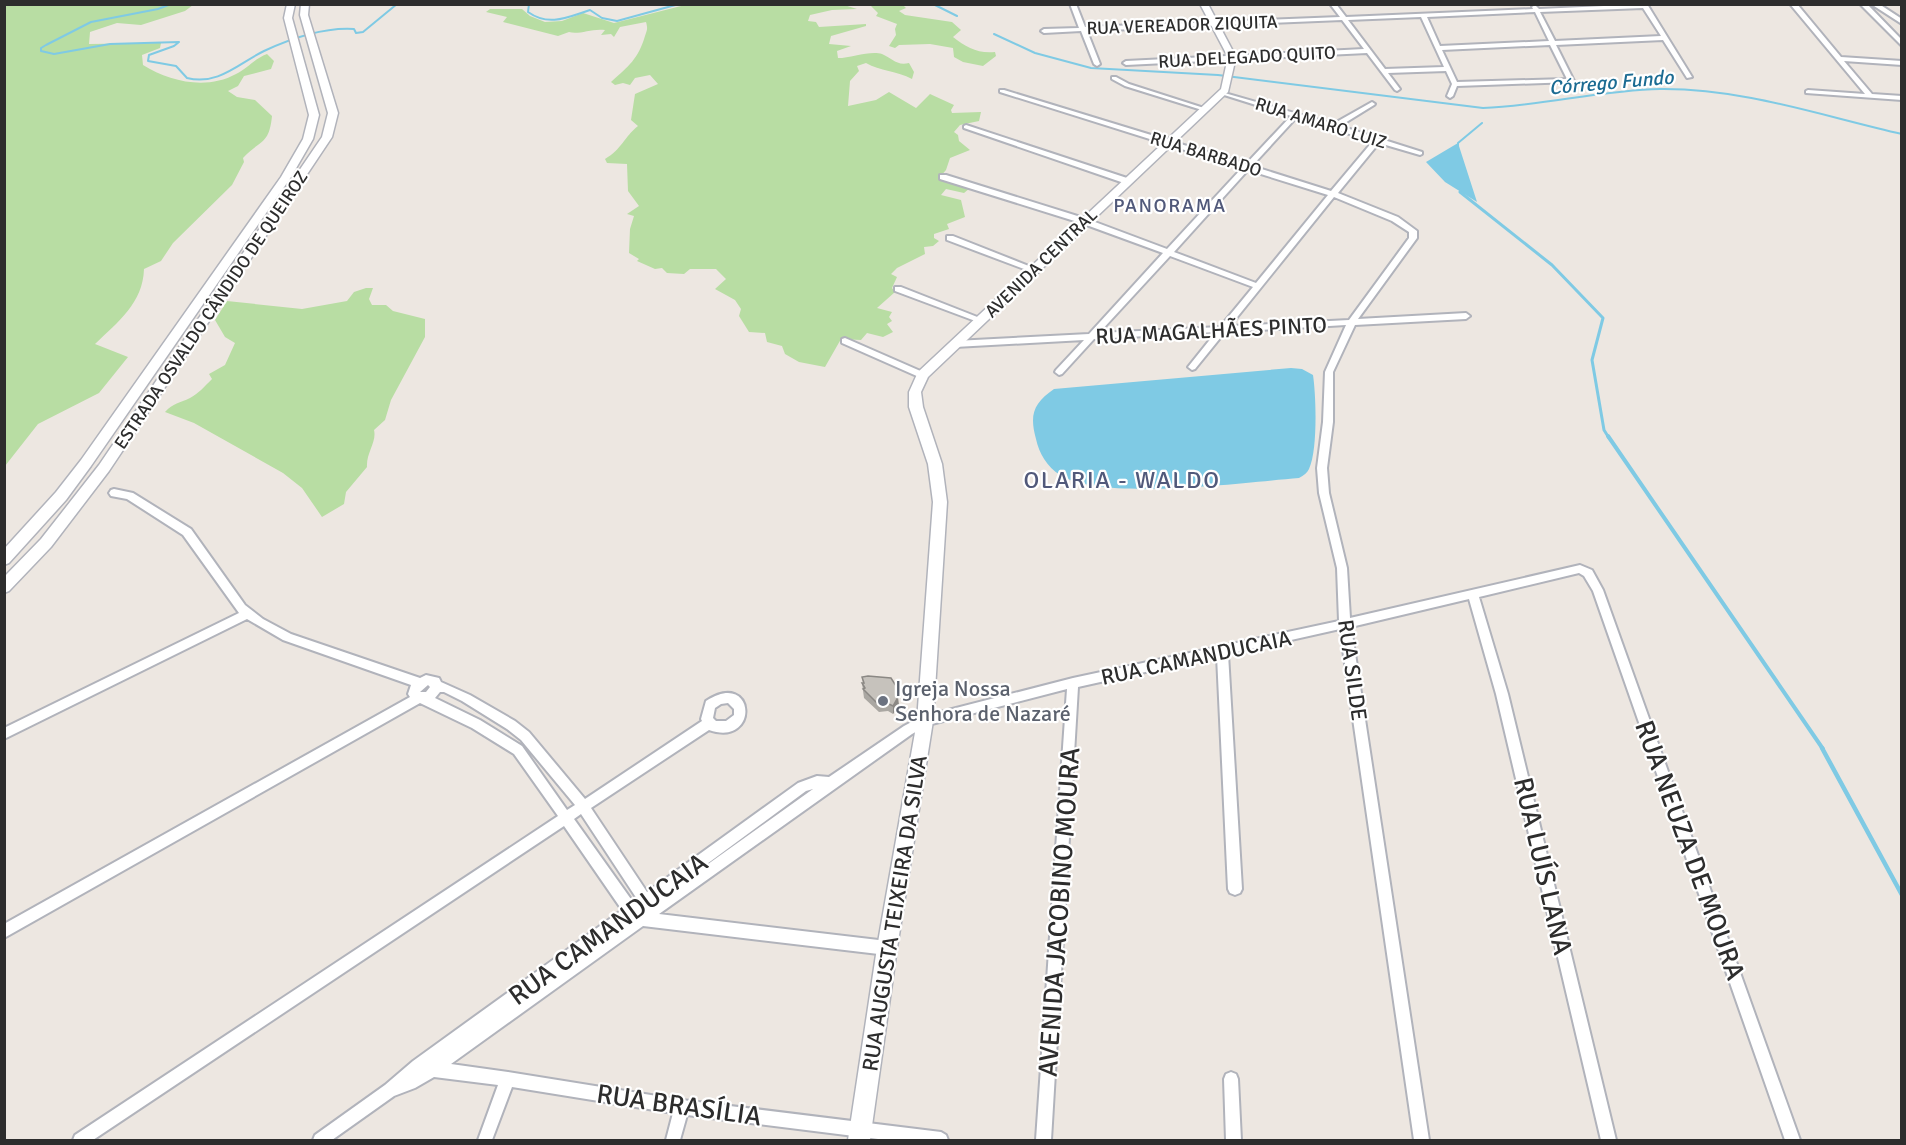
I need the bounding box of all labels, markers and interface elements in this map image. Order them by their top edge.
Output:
street label: RUA VEREADOR ZIQUITA [1086,11,1278,39]
street label: RUA DELEGADO QUITO [1158,41,1336,73]
water label: Córrego Fundo [1548,64,1676,100]
street label: RUA AMARO LUIZ [1253,93,1389,153]
street label: RUA BARBADO [1148,127,1264,181]
street label: ESTRADA OSVALDO CÂNDIDO DE QUEIROZ [109,167,313,453]
district label: PANORAMA [1113,193,1227,218]
street label: AVENIDA CENTRAL [980,204,1102,322]
street label: RUA MAGALHÃES PINTO [1095,311,1327,350]
district label: OLARIA - WALDO [1024,465,1220,495]
street label: RUA SILDE [1332,618,1373,723]
street label: RUA CAMANDUCAIA [1099,624,1294,691]
place label: Igreja Nossa Senhora de Nazaré [895,675,1071,727]
marker: Igreja Nossa Senhora de Nazaré [876,694,890,708]
street label: RUA NEUZA DE MOURA [1627,716,1752,984]
street label: AVENIDA JACOBINO MOURA [1032,746,1087,1078]
street label: RUA AUGUSTA TEIXEIRA DA SILVA [856,753,933,1073]
street label: RUA LUÍS LANA [1506,774,1579,958]
street label: RUA CAMANDUCAIA [502,846,714,1013]
street label: RUA BRASÍLIA [594,1078,763,1133]

